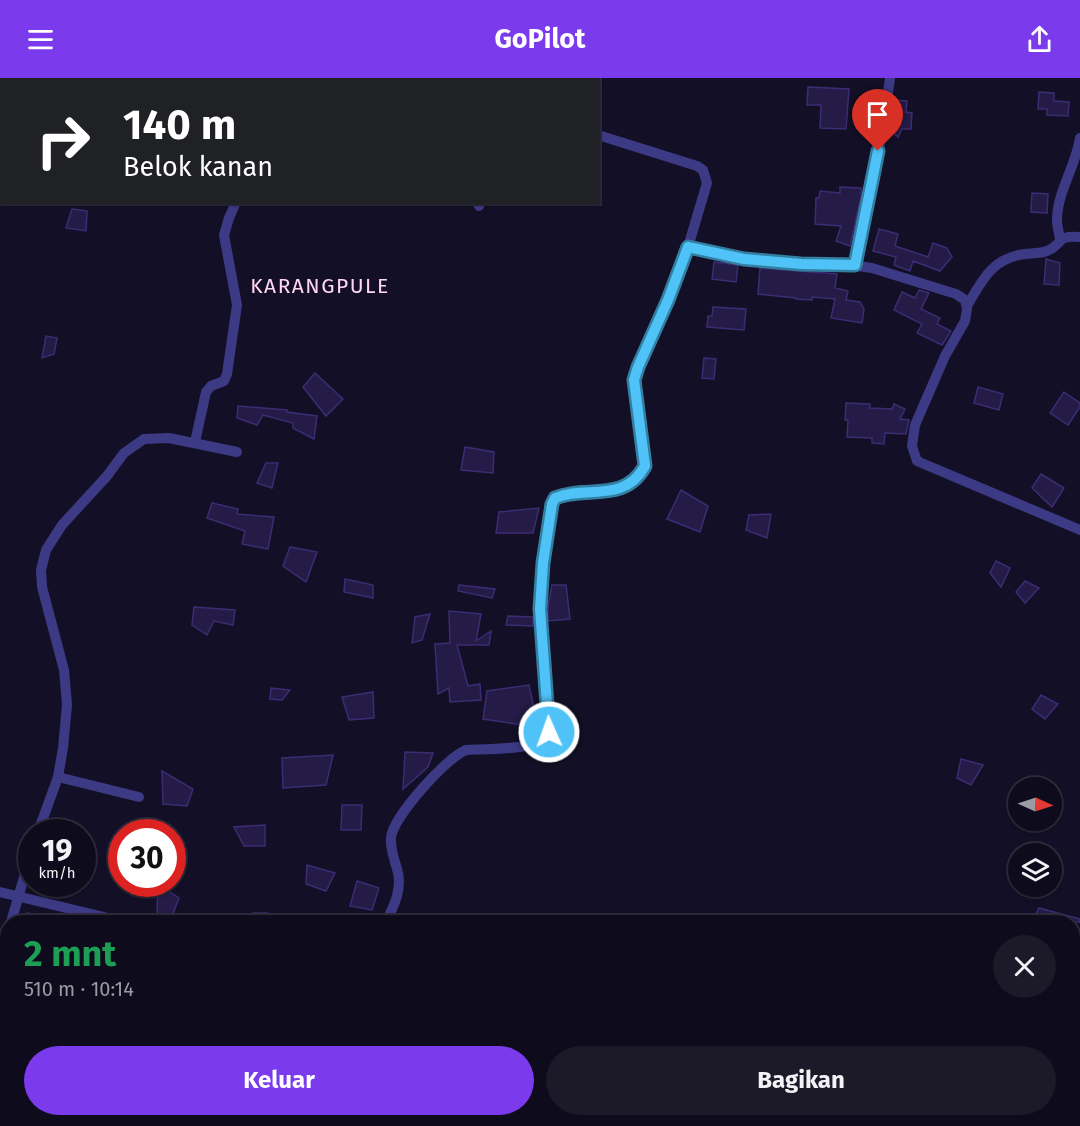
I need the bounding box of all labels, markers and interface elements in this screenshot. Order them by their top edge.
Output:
icon: menu [24,23,57,56]
text: GoPilot [494,23,586,55]
icon: share [1023,23,1056,56]
pin [852,89,903,151]
icon: arrive [861,98,894,131]
text: 140 m [123,100,236,150]
icon: right [24,102,102,180]
text: Belok kanan [123,151,273,183]
district label: KARANGPULE [250,273,390,299]
position arrow [517,700,581,764]
north arrow [1008,777,1062,831]
map controls [1008,777,1062,897]
speed limit sign: 30 [108,819,186,897]
text: 19 [42,833,72,869]
button: layers [1008,843,1062,897]
text: km/h [38,864,76,882]
text: 2 mnt [24,932,116,976]
button: close [993,935,1056,998]
text: 510 m · 10:14 [24,977,134,1001]
button: Keluar [24,1046,534,1115]
button: Bagikan [546,1046,1056,1115]

